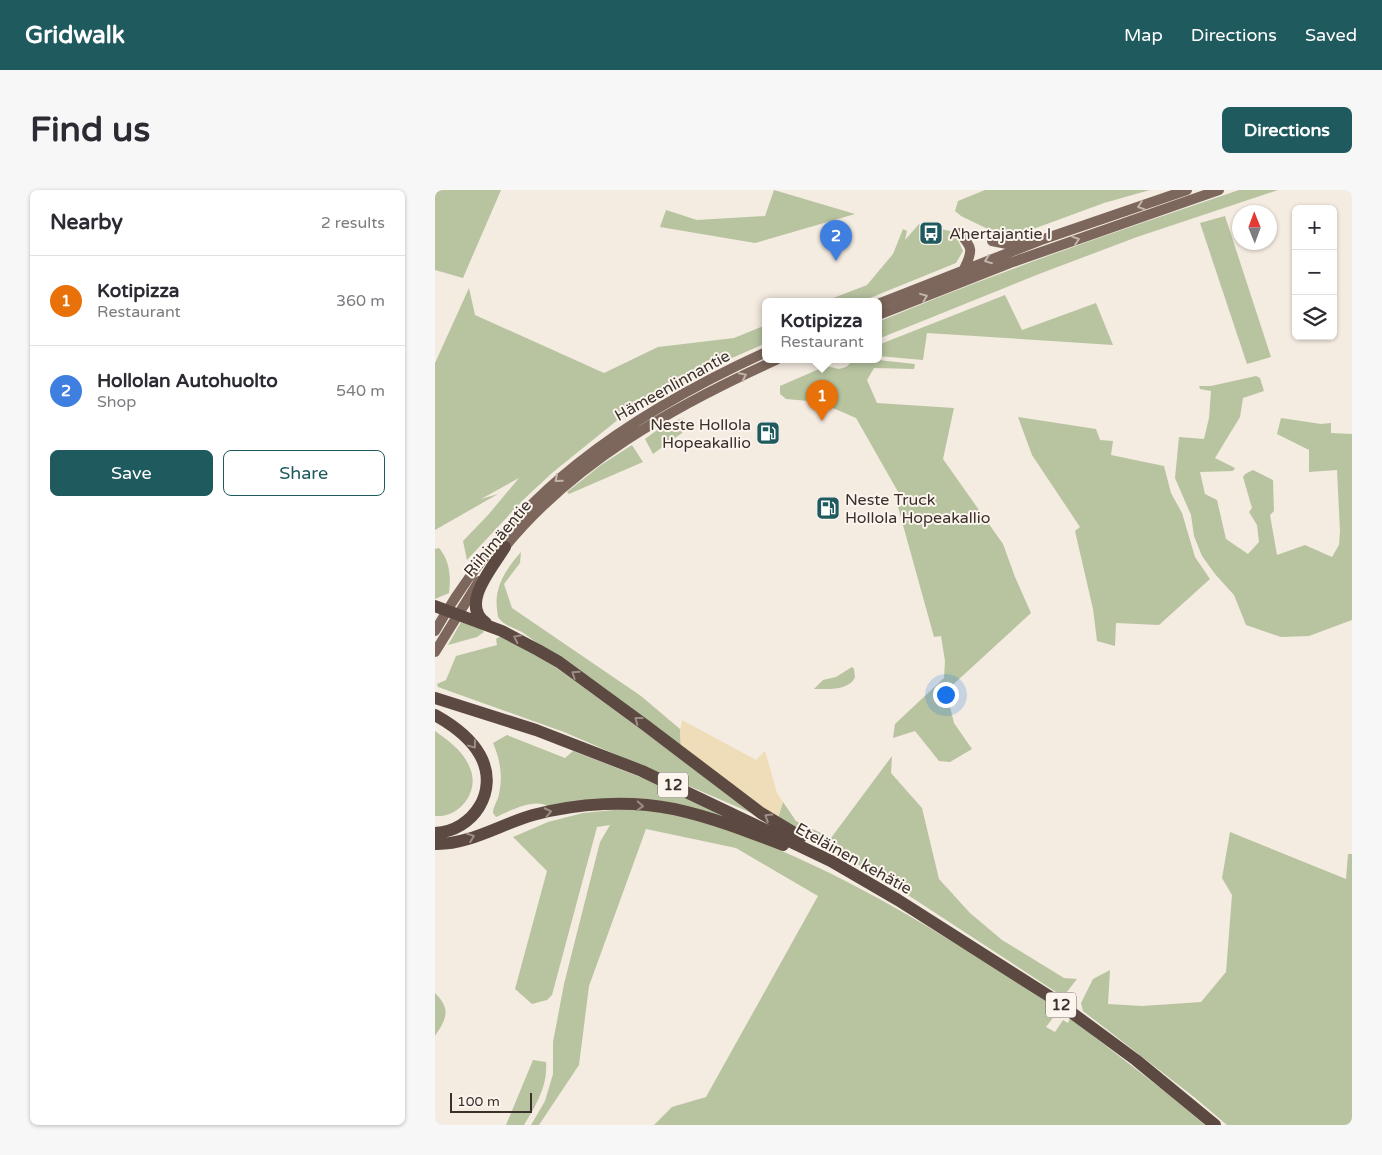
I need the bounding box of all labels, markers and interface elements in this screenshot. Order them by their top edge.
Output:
text: Gridwalk [25,21,125,50]
text: Map [1124,24,1163,46]
text: Directions [1191,24,1277,46]
text: Saved [1305,24,1357,46]
button: Directions [1222,107,1352,153]
text: Find us [30,109,150,151]
one-way arrow [1137,200,1146,210]
north arrow [1232,205,1277,250]
map controls [1292,205,1337,340]
button: + [1292,205,1337,250]
text: Nearby [50,210,123,235]
text: 2 results [321,213,385,233]
pin: 2 [820,220,852,261]
bus stop icon: Ahertajantie I [918,220,944,246]
place label: Ahertajantie I [949,224,1051,244]
one-way arrow [1071,236,1079,246]
button: − [1292,250,1337,295]
one-way arrow [984,254,993,264]
text: Kotipizza [97,280,180,302]
text: 1 [61,291,71,311]
text: 360 m [336,291,385,311]
one-way arrow [919,293,927,303]
button: layers [1292,295,1337,340]
popup [762,298,882,363]
text: Restaurant [97,302,181,322]
text: Kotipizza [780,310,863,332]
text: Restaurant [780,332,864,352]
street label: Hämeenlinnantie [611,346,734,426]
text: Hollolan Autohuolto [97,370,278,392]
one-way arrow [737,372,746,382]
pin: 1 [806,380,838,421]
text: 2 [61,381,71,401]
text: 540 m [336,381,385,401]
text: Shop [97,392,136,412]
place label: Neste Hollola Hopeakallio [650,415,751,453]
fuel station icon: Neste Hollola Hopeakallio [755,420,781,446]
button: Save [50,450,213,496]
button: Share [223,450,385,496]
one-way arrow [554,473,563,482]
place label: Neste Truck Hollola Hopeakallio [845,490,990,528]
fuel station icon: Neste Truck Hollola Hopeakallio [815,495,841,521]
street label: Riihimäentie [460,496,536,581]
one-way arrow [513,634,522,644]
one-way arrow [571,671,581,680]
your location [933,682,959,708]
one-way arrow [634,717,644,726]
one-way arrow [467,739,476,749]
road number: 12 [658,772,688,798]
one-way arrow [636,800,644,811]
one-way arrow [543,807,552,818]
one-way arrow [764,814,773,824]
street label: Eteläinen kehätie [792,819,915,899]
one-way arrow [466,833,475,843]
road number: 12 [1046,992,1076,1018]
scale bar [450,1090,533,1113]
text: 100 m [457,1093,500,1110]

